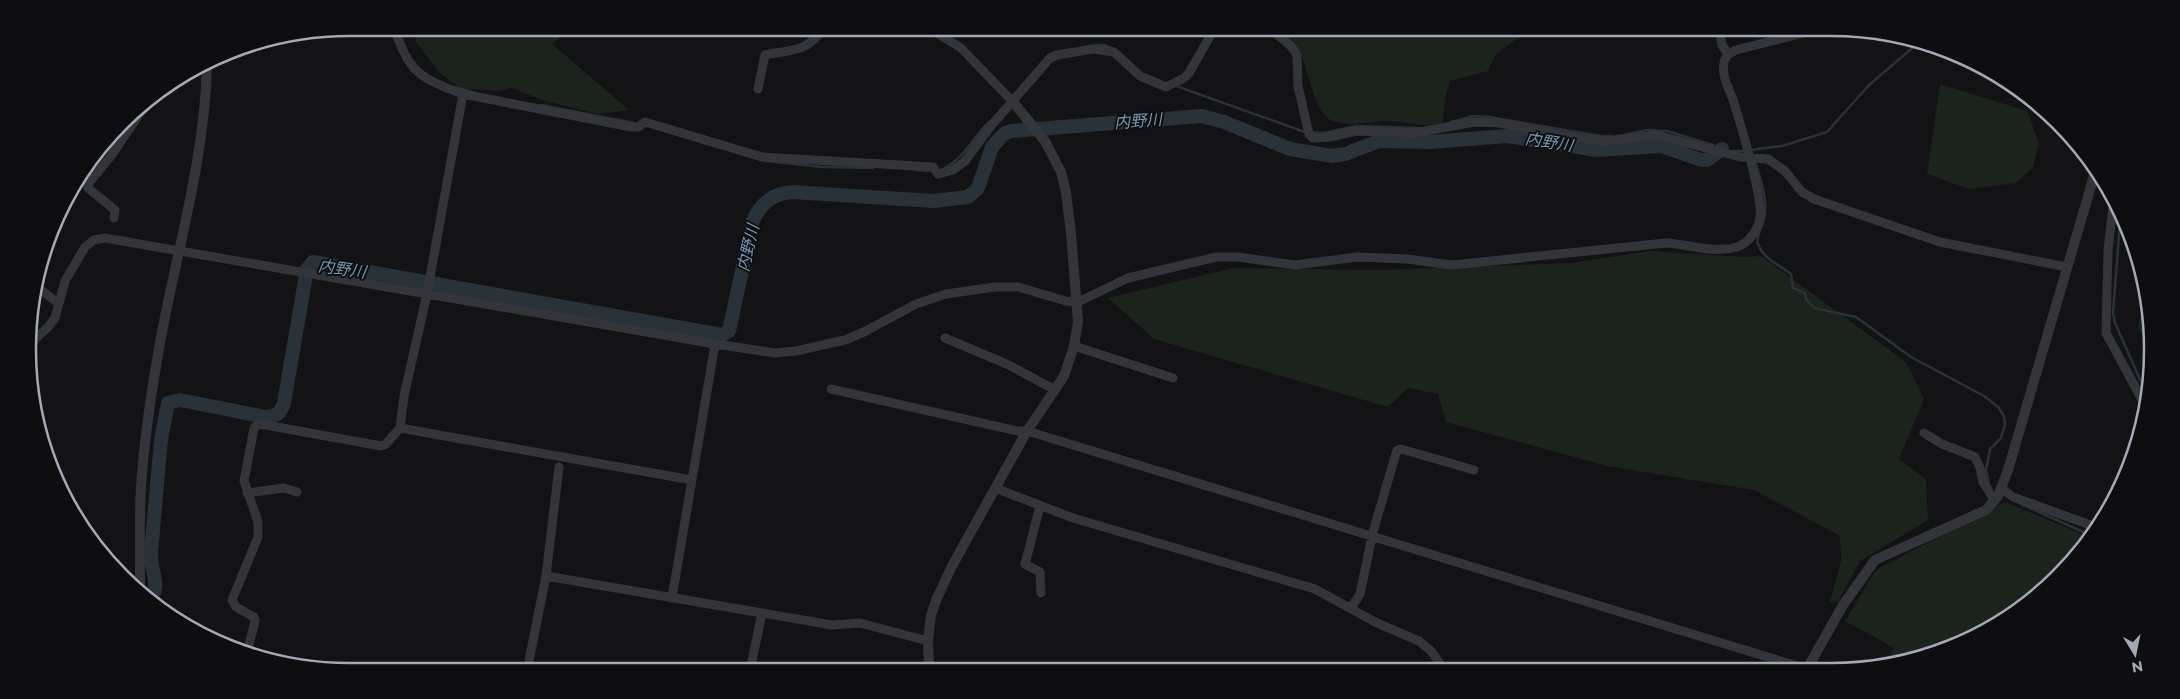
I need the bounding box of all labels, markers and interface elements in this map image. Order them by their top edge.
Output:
water label: 内野川 [1113,110,1165,132]
water label: 内野川 [1524,129,1576,155]
water label: 内野川 [733,221,763,274]
water label: 内野川 [317,256,369,282]
north arrow [2110,629,2160,679]
text: N [2130,657,2144,677]

